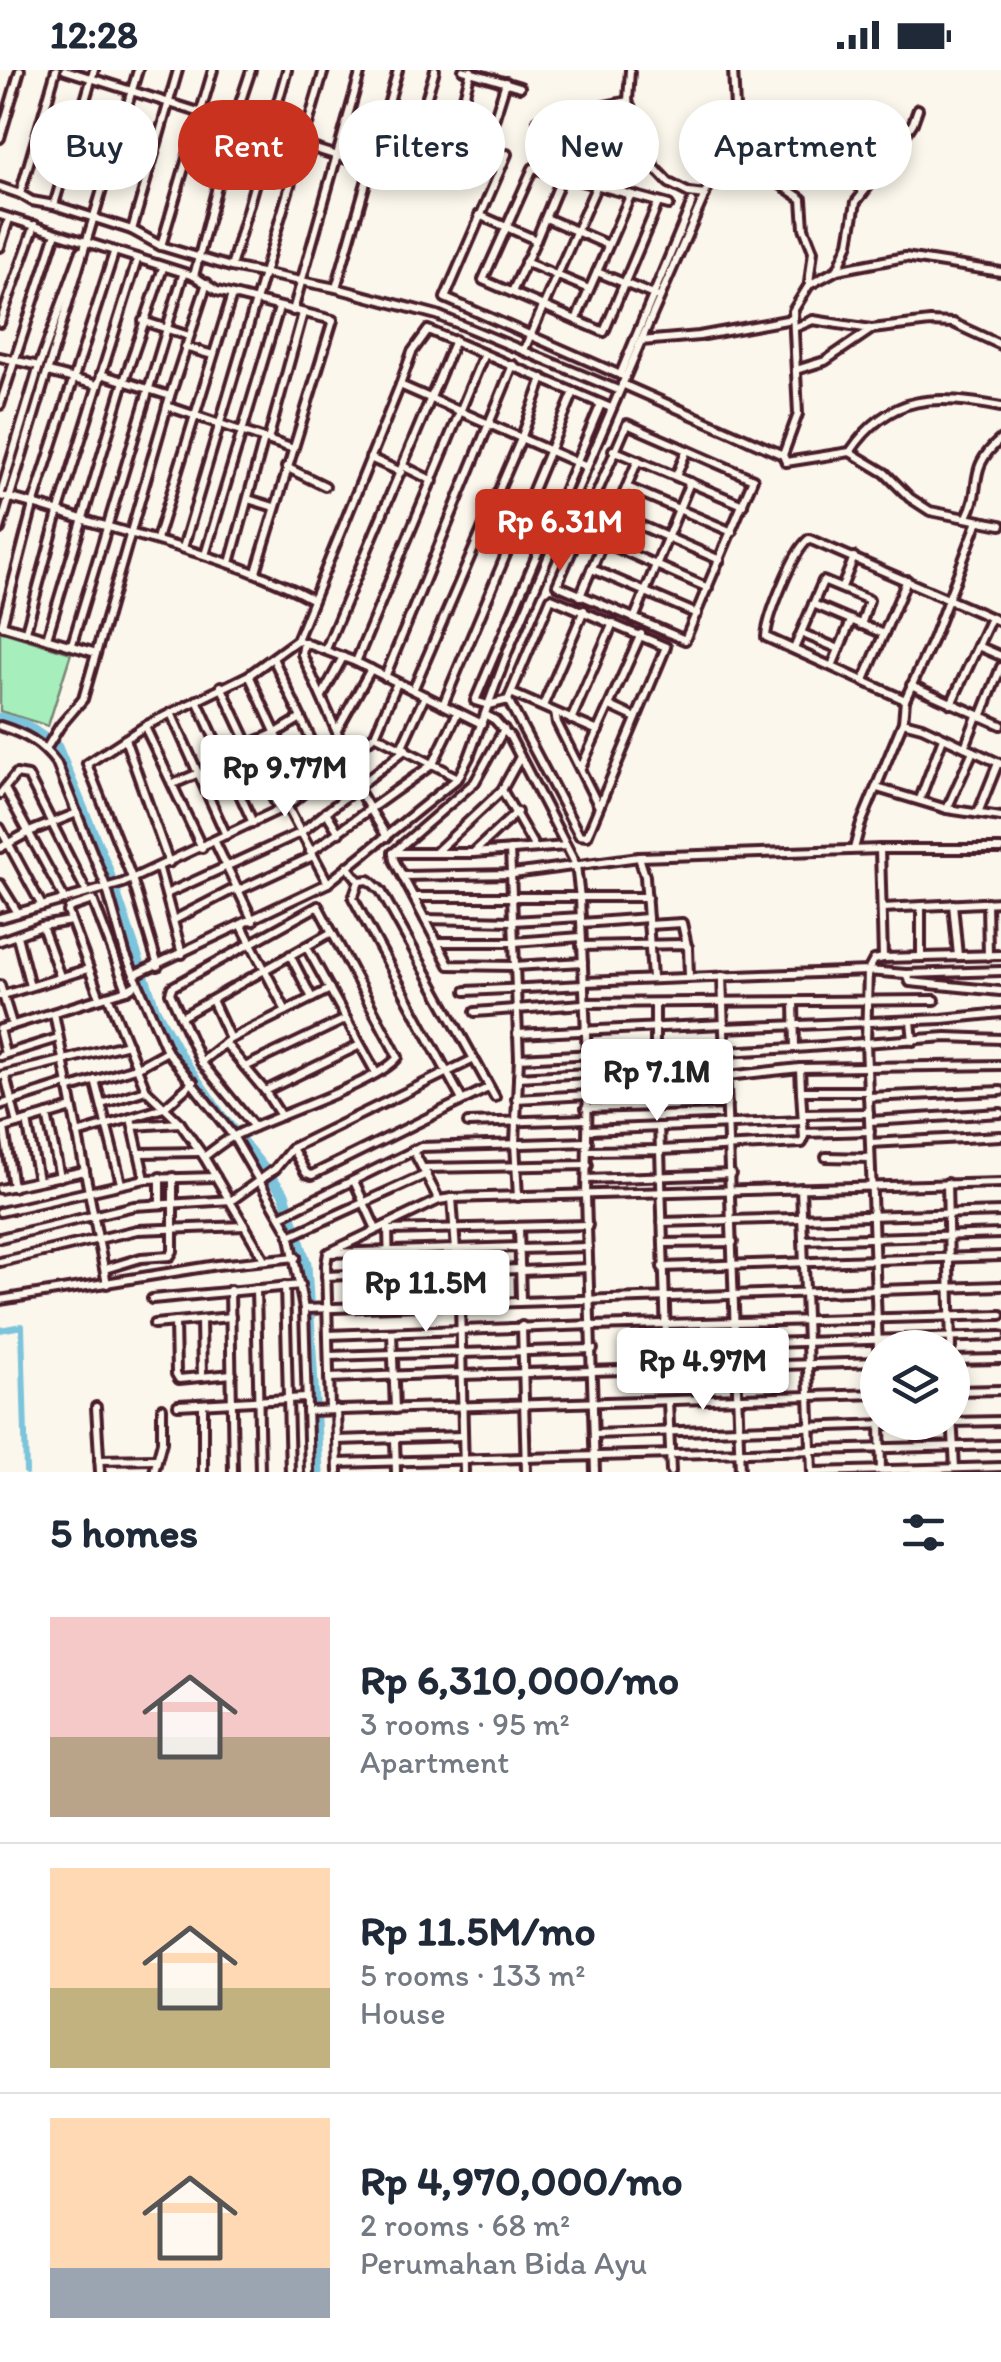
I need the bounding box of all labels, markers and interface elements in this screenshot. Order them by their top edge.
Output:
text: 12:28 [50,12,138,58]
chip: Buy [30,100,158,190]
chip: Rent [178,100,319,190]
chip: Filters [339,100,505,190]
chip: New [525,100,659,190]
chip: Apartment [679,100,912,190]
pin: Rp 6.31M [457,489,663,574]
text: Rp 6.31M [497,502,623,540]
pin: Rp 9.77M [182,735,388,820]
text: Rp 9.77M [223,748,347,786]
pin: Rp 7.1M [565,1039,749,1124]
text: Rp 7.1M [603,1052,711,1090]
pin: Rp 11.5M [323,1250,529,1335]
text: Rp 11.5M [365,1263,487,1301]
pin: Rp 4.97M [600,1328,806,1413]
map controls [860,1330,970,1440]
button: layers [860,1330,970,1440]
text: Rp 4.97M [639,1341,767,1379]
icon: filters [896,1505,951,1560]
text: 5 homes [50,1507,198,1558]
text: Rp 6,310,000/mo [360,1654,679,1705]
icon: home [130,1657,250,1777]
text: 3 rooms · 95 m² [360,1705,570,1743]
text: Apartment [360,1743,509,1781]
text: Rp 11.5M/mo [360,1905,596,1956]
icon: home [130,1908,250,2028]
text: 5 rooms · 133 m² [360,1956,585,1994]
text: House [360,1994,446,2032]
text: Rp 4,970,000/mo [360,2155,683,2206]
icon: home [130,2158,250,2278]
text: 2 rooms · 68 m² [360,2206,570,2244]
text: Perumahan Bida Ayu [360,2244,647,2282]

